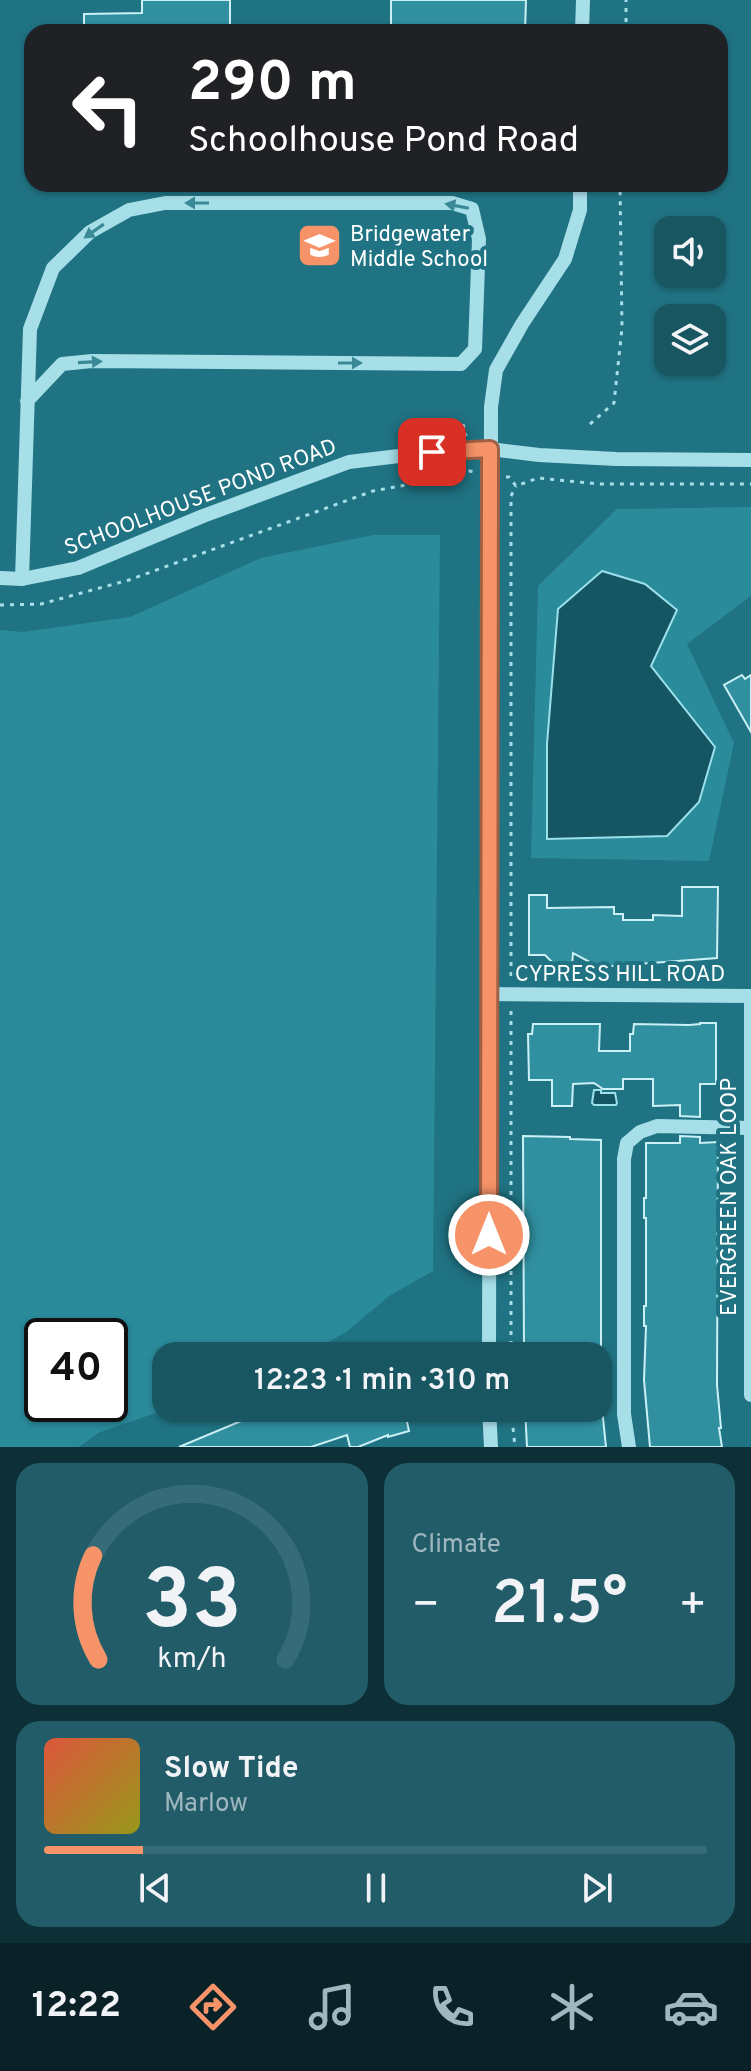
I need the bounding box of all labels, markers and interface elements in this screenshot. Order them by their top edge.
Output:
text: 290 m [188,50,357,120]
icon: left [56,56,160,160]
text: Schoolhouse Pond Road [188,119,579,165]
one-way arrow [184,197,209,209]
one-way arrow [444,199,469,211]
map controls [654,216,726,376]
button: sound [654,216,726,288]
school or university icon: Bridgewater Middle School [295,222,343,270]
place label: Bridgewater Middle School [350,222,488,274]
one-way arrow [84,223,105,238]
button: layers [654,304,726,376]
one-way arrow [78,356,103,369]
one-way arrow [338,357,363,369]
pin [398,418,466,486]
icon: arrive [410,430,454,474]
street label: SCHOOLHOUSE POND ROAD [61,434,341,563]
street label: CYPRESS HILL ROAD [515,962,725,989]
street label: EVERGREEN OAK LOOP [717,1078,744,1316]
position arrow [447,1193,531,1277]
speed limit sign: 40 [24,1318,128,1422]
text: 12:23 · 1 min · 310 m [254,1363,510,1400]
text: Climate [412,1529,501,1562]
text: 33 [142,1553,242,1658]
text: 21.5° [491,1569,627,1645]
text: − [412,1579,440,1635]
text: + [679,1579,707,1635]
text: km/h [157,1642,226,1678]
text: Slow Tide [164,1751,298,1788]
text: Marlow [164,1788,248,1821]
icon: previous [133,1866,177,1910]
icon: pause [354,1866,398,1910]
icon: next [575,1866,619,1910]
icon: directions [185,1979,241,2035]
icon: music [304,1979,360,2035]
icon: phone [424,1979,480,2035]
icon: climate [544,1979,600,2035]
icon: car [663,1979,719,2035]
text: 12:22 [32,1984,121,2030]

